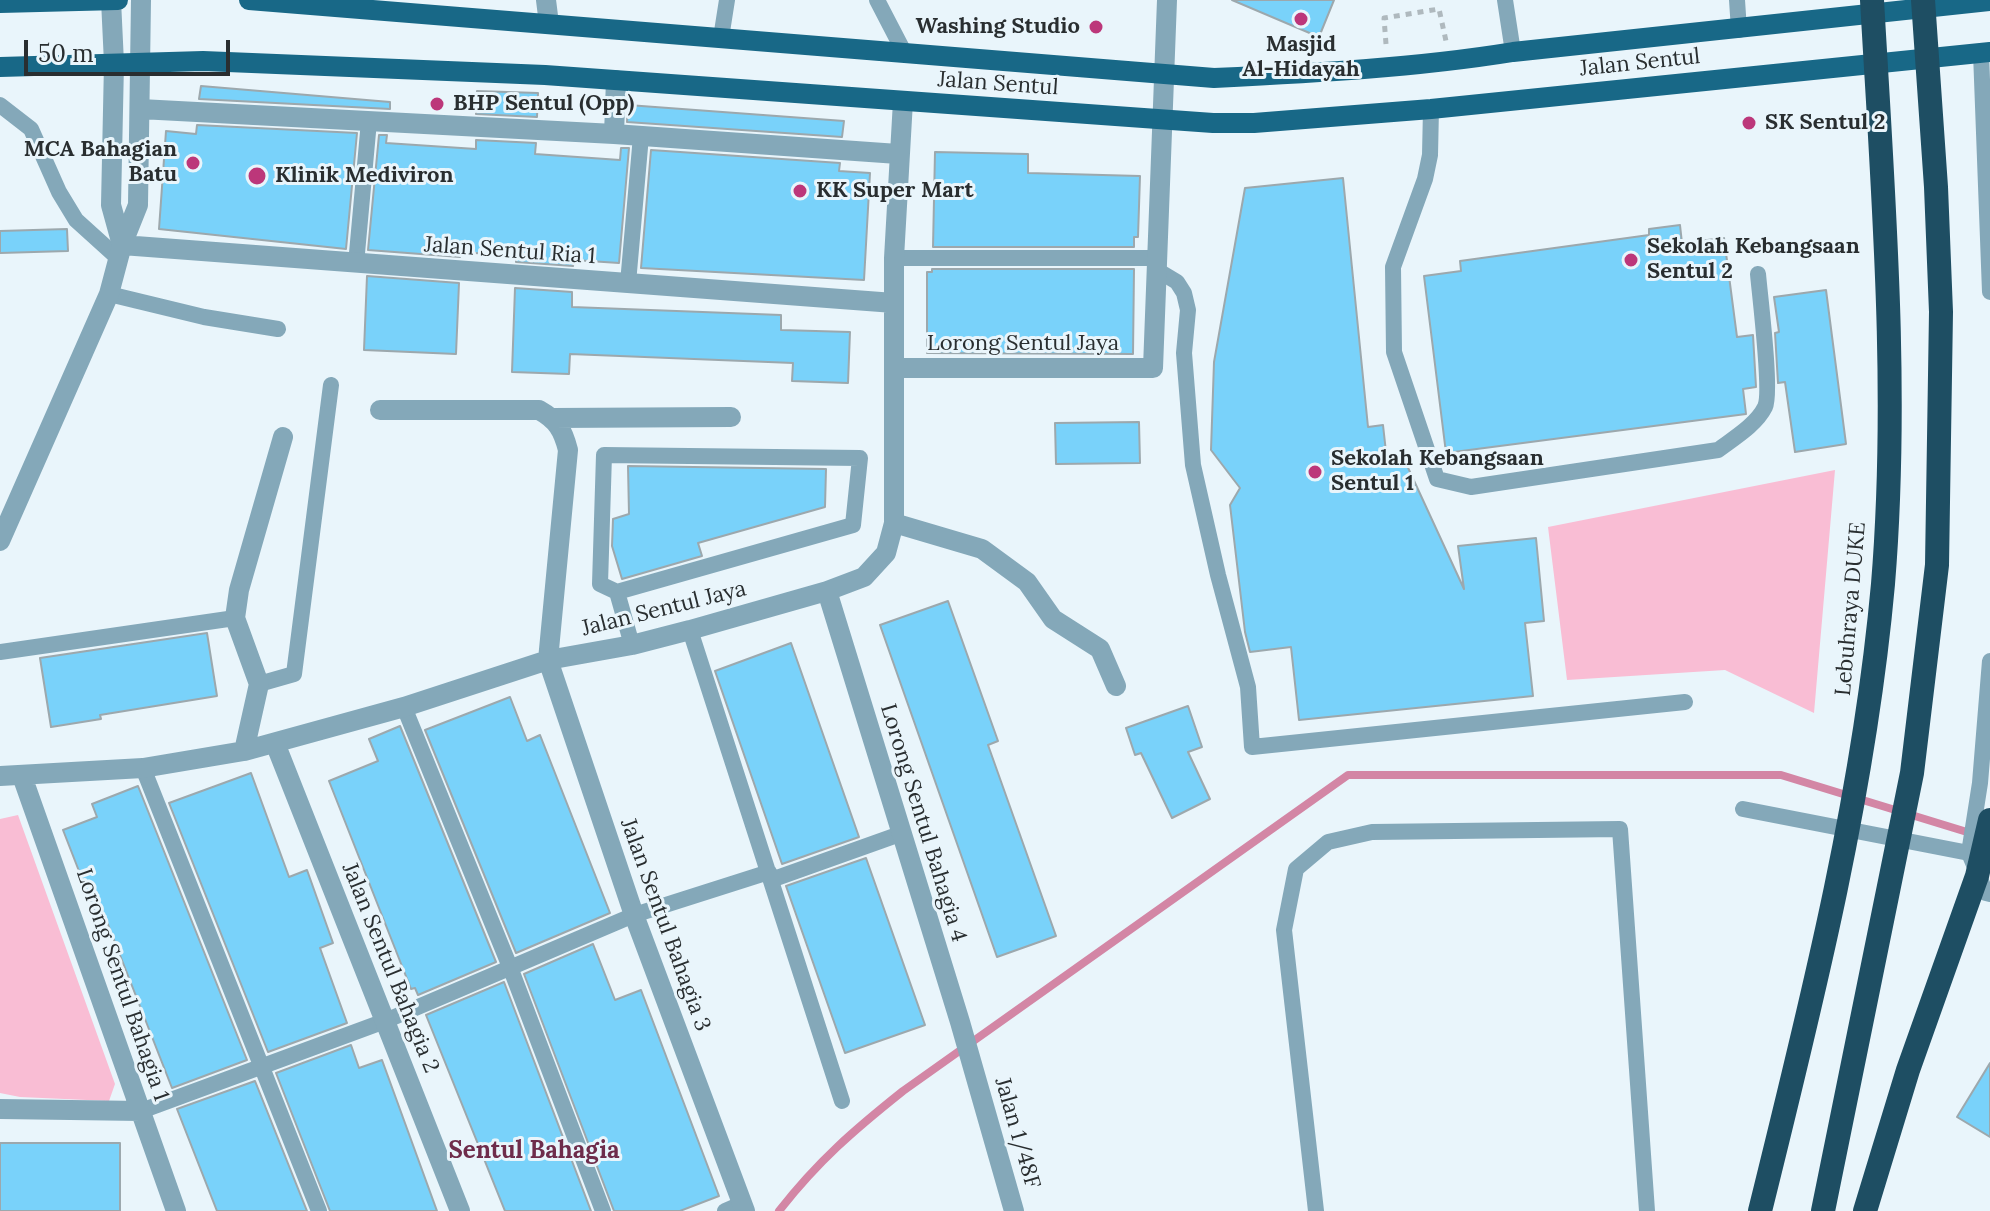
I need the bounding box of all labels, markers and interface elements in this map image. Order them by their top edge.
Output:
marker: Masjid Al-Hidayah [1292,10,1310,28]
place label: Washing Studio [916,14,1080,40]
marker: Washing Studio [1087,18,1105,36]
scale bar [28,24,234,74]
place label: Masjid Al-Hidayah [1242,32,1360,84]
text: 50 m [38,38,94,69]
street label: Jalan Sentul [1579,44,1701,82]
street label: Jalan Sentul [937,67,1059,101]
place label: BHP Sentul (Opp) [453,91,634,117]
marker: BHP Sentul (Opp) [428,95,446,113]
place label: SK Sentul 2 [1765,110,1886,136]
marker: SK Sentul 2 [1740,114,1758,132]
place label: MCA Bahagian Batu [24,137,177,188]
marker: MCA Bahagian Batu [184,154,202,172]
place label: Klinik Mediviron [275,163,454,189]
marker: Klinik Mediviron [246,165,268,187]
place label: KK Super Mart [816,178,973,204]
marker: KK Super Mart [791,182,809,200]
street label: Jalan Sentul Ria 1 [423,232,597,270]
place label: Sekolah Kebangsaan Sentul 2 [1647,234,1860,286]
marker: Sekolah Kebangsaan Sentul 2 [1622,251,1640,269]
street label: Lorong Sentul Jaya [927,331,1119,357]
place label: Sekolah Kebangsaan Sentul 1 [1331,446,1544,498]
marker: Sekolah Kebangsaan Sentul 1 [1306,463,1324,481]
street label: Lebuhraya DUKE [1830,521,1872,697]
street label: Jalan Sentul Jaya [579,576,749,642]
street label: Lorong Sentul Bahagia 4 [874,701,972,945]
street label: Jalan Sentul Bahagia 3 [614,815,716,1035]
street label: Jalan Sentul Bahagia 2 [336,859,444,1077]
street label: Lorong Sentul Bahagia 1 [70,865,174,1105]
street label: Jalan 1/48F [989,1075,1045,1191]
district label: Sentul Bahagia [448,1137,620,1165]

